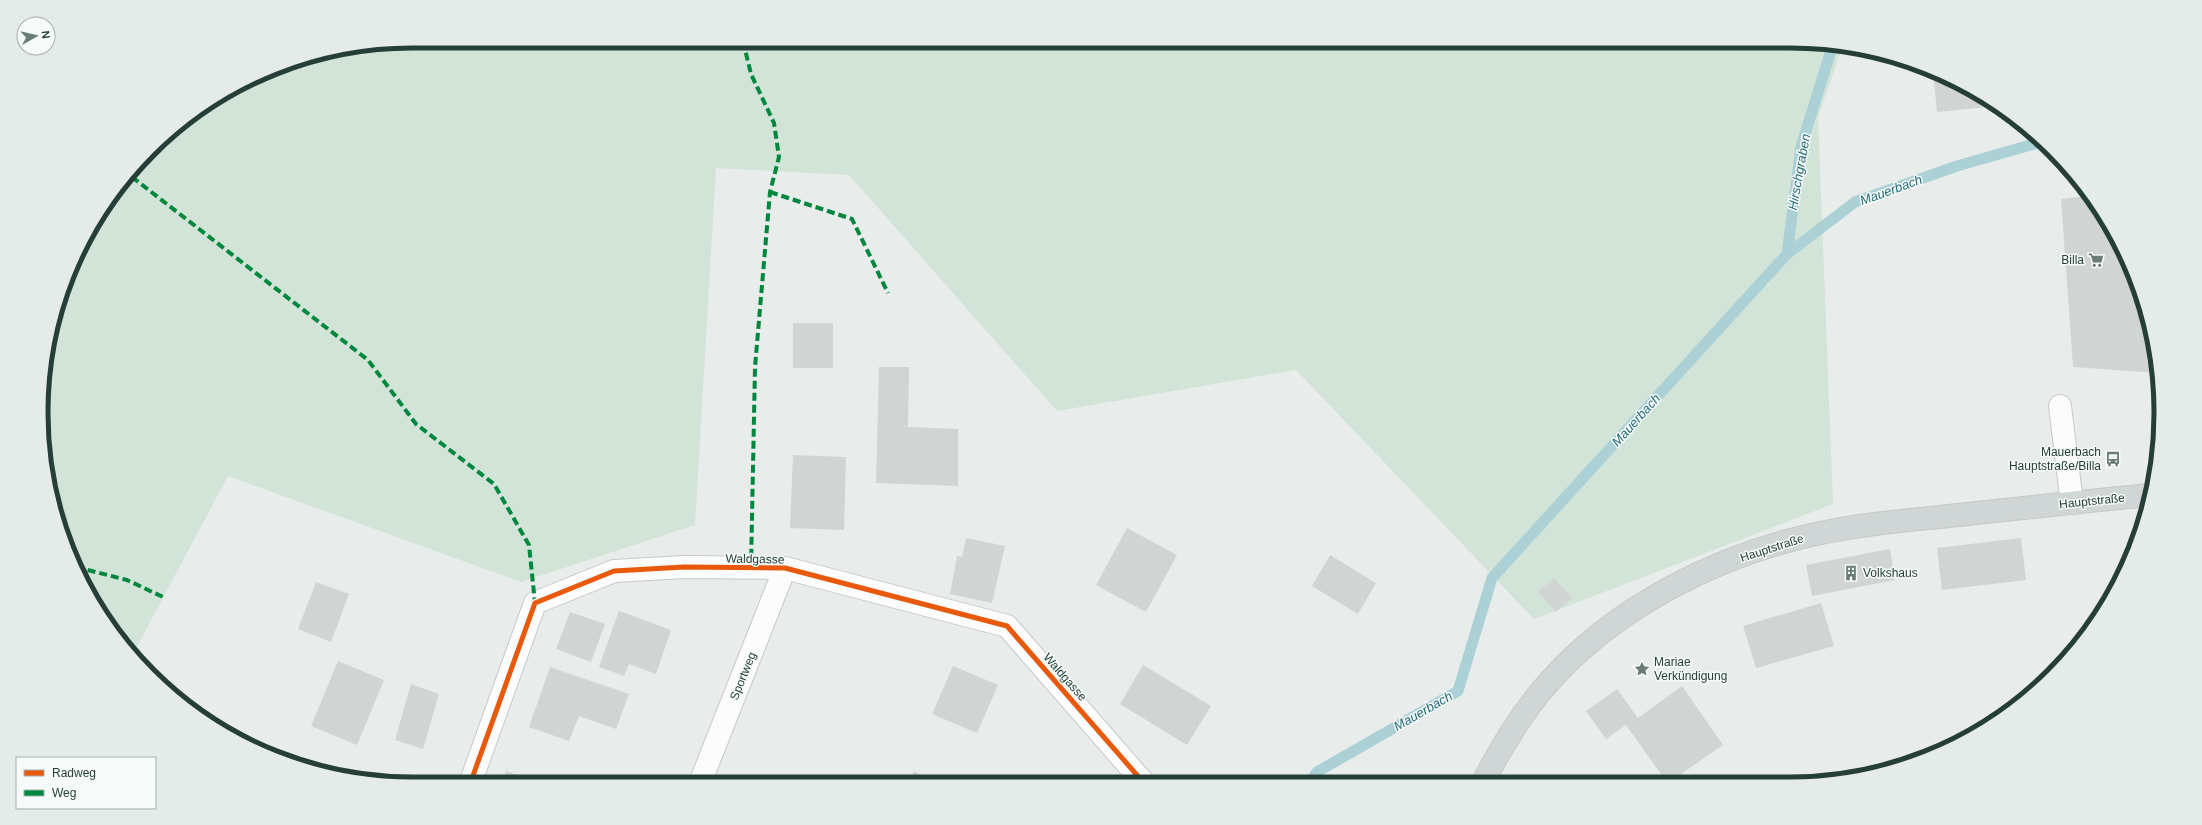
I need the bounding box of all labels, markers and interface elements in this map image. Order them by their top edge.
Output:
north arrow [16,16,56,56]
text: N [39,30,52,39]
water label: Hirschgraben [1785,133,1813,211]
water label: Mauerbach [1858,172,1924,208]
supermarket icon: Billa [2087,251,2105,269]
place label: Billa [2061,253,2084,267]
water label: Mauerbach [1609,391,1663,449]
place label: Mauerbach Hauptstraße/Billa [2009,445,2101,473]
bus stop icon: Mauerbach Hauptstraße/Billa [2104,450,2122,468]
street label: Hauptstraße [2058,491,2126,511]
street label: Hauptstraße [1738,531,1806,565]
street label: Waldgasse [725,551,785,567]
building icon: Volkshaus [1842,564,1860,582]
place label: Volkshaus [1863,566,1918,580]
street label: Sportweg [727,650,759,702]
street label: Waldgasse [1040,650,1090,704]
place label: Mariae Verkündigung [1654,655,1727,683]
place icon: Mariae Verkündigung [1633,660,1651,678]
water label: Mauerbach [1391,688,1455,734]
legend [16,757,156,809]
text: Radweg [52,766,96,780]
text: Weg [52,786,76,800]

